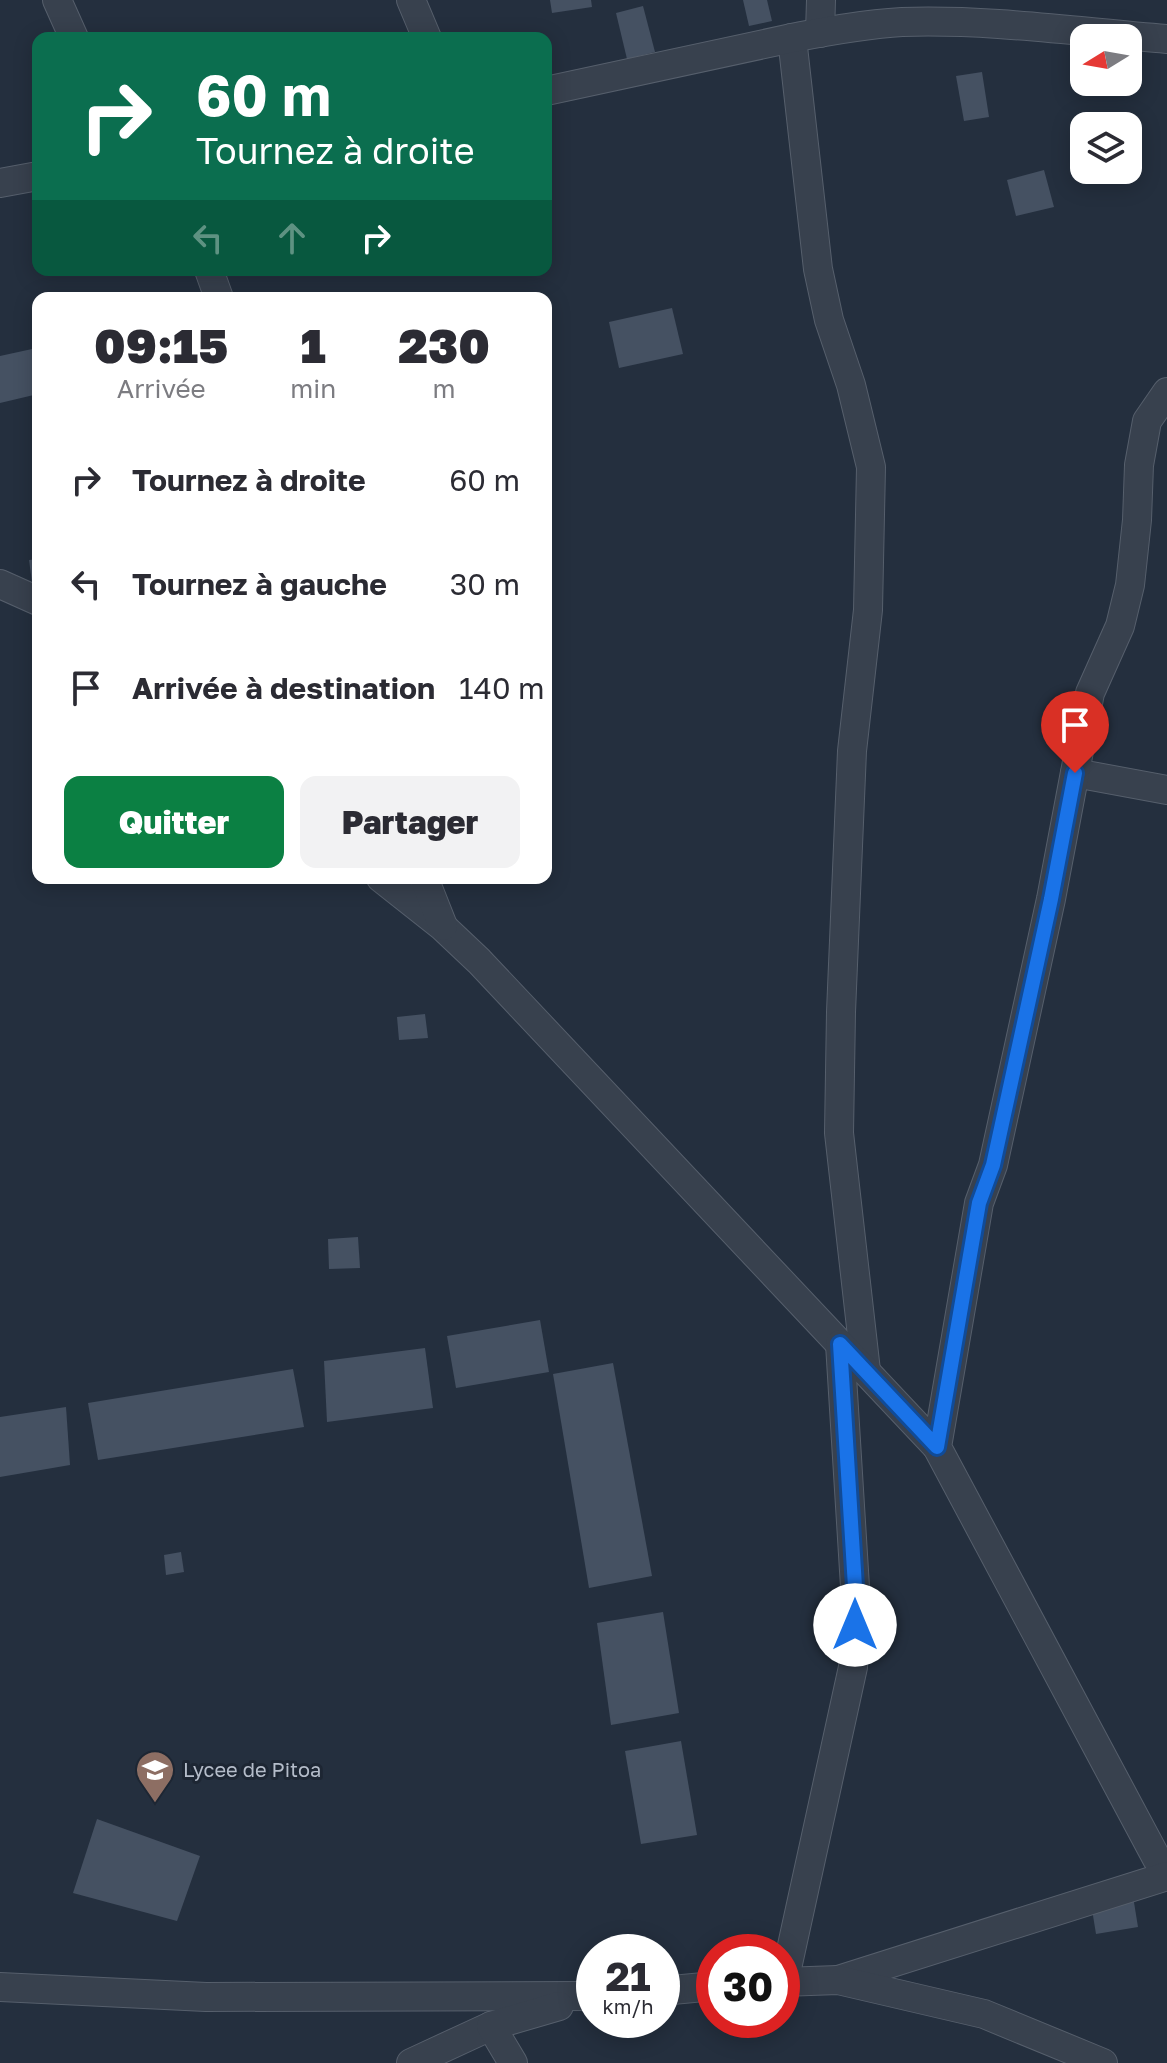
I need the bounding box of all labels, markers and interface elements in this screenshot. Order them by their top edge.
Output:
north arrow [1070,24,1142,96]
map controls [1070,24,1142,184]
text: 60 m [196,61,331,128]
icon: right [64,64,168,168]
button: layers [1070,112,1142,184]
text: Tournez à droite [196,129,475,172]
icon: left [186,216,230,260]
icon: ahead [270,216,314,260]
icon: right [354,216,398,260]
text: 09:15 [94,316,228,374]
text: 1 [301,316,326,374]
text: 230 [398,316,490,374]
text: Arrivée [117,373,206,404]
text: min [290,373,336,404]
text: m [433,373,456,404]
icon: right [64,458,108,502]
text: Tournez à droite [132,462,366,498]
text: 60 m [449,462,520,498]
icon: left [64,562,108,606]
text: Tournez à gauche [132,566,387,602]
text: 30 m [450,566,520,602]
icon: arrive [64,666,108,710]
text: Arrivée à destination [132,670,435,706]
text: 140 m [459,670,545,706]
pin [1041,691,1109,773]
icon: arrive [1053,703,1097,747]
button: Quitter [64,776,284,868]
button: Partager [300,776,520,868]
position arrow [813,1583,897,1667]
school or university icon: Lycee de Pitoa [134,1749,176,1804]
place label: Lycee de Pitoa [183,1757,321,1781]
speed limit sign: 30 [696,1934,800,2038]
text: 21 [606,1952,651,2000]
text: km/h [603,1994,653,2018]

